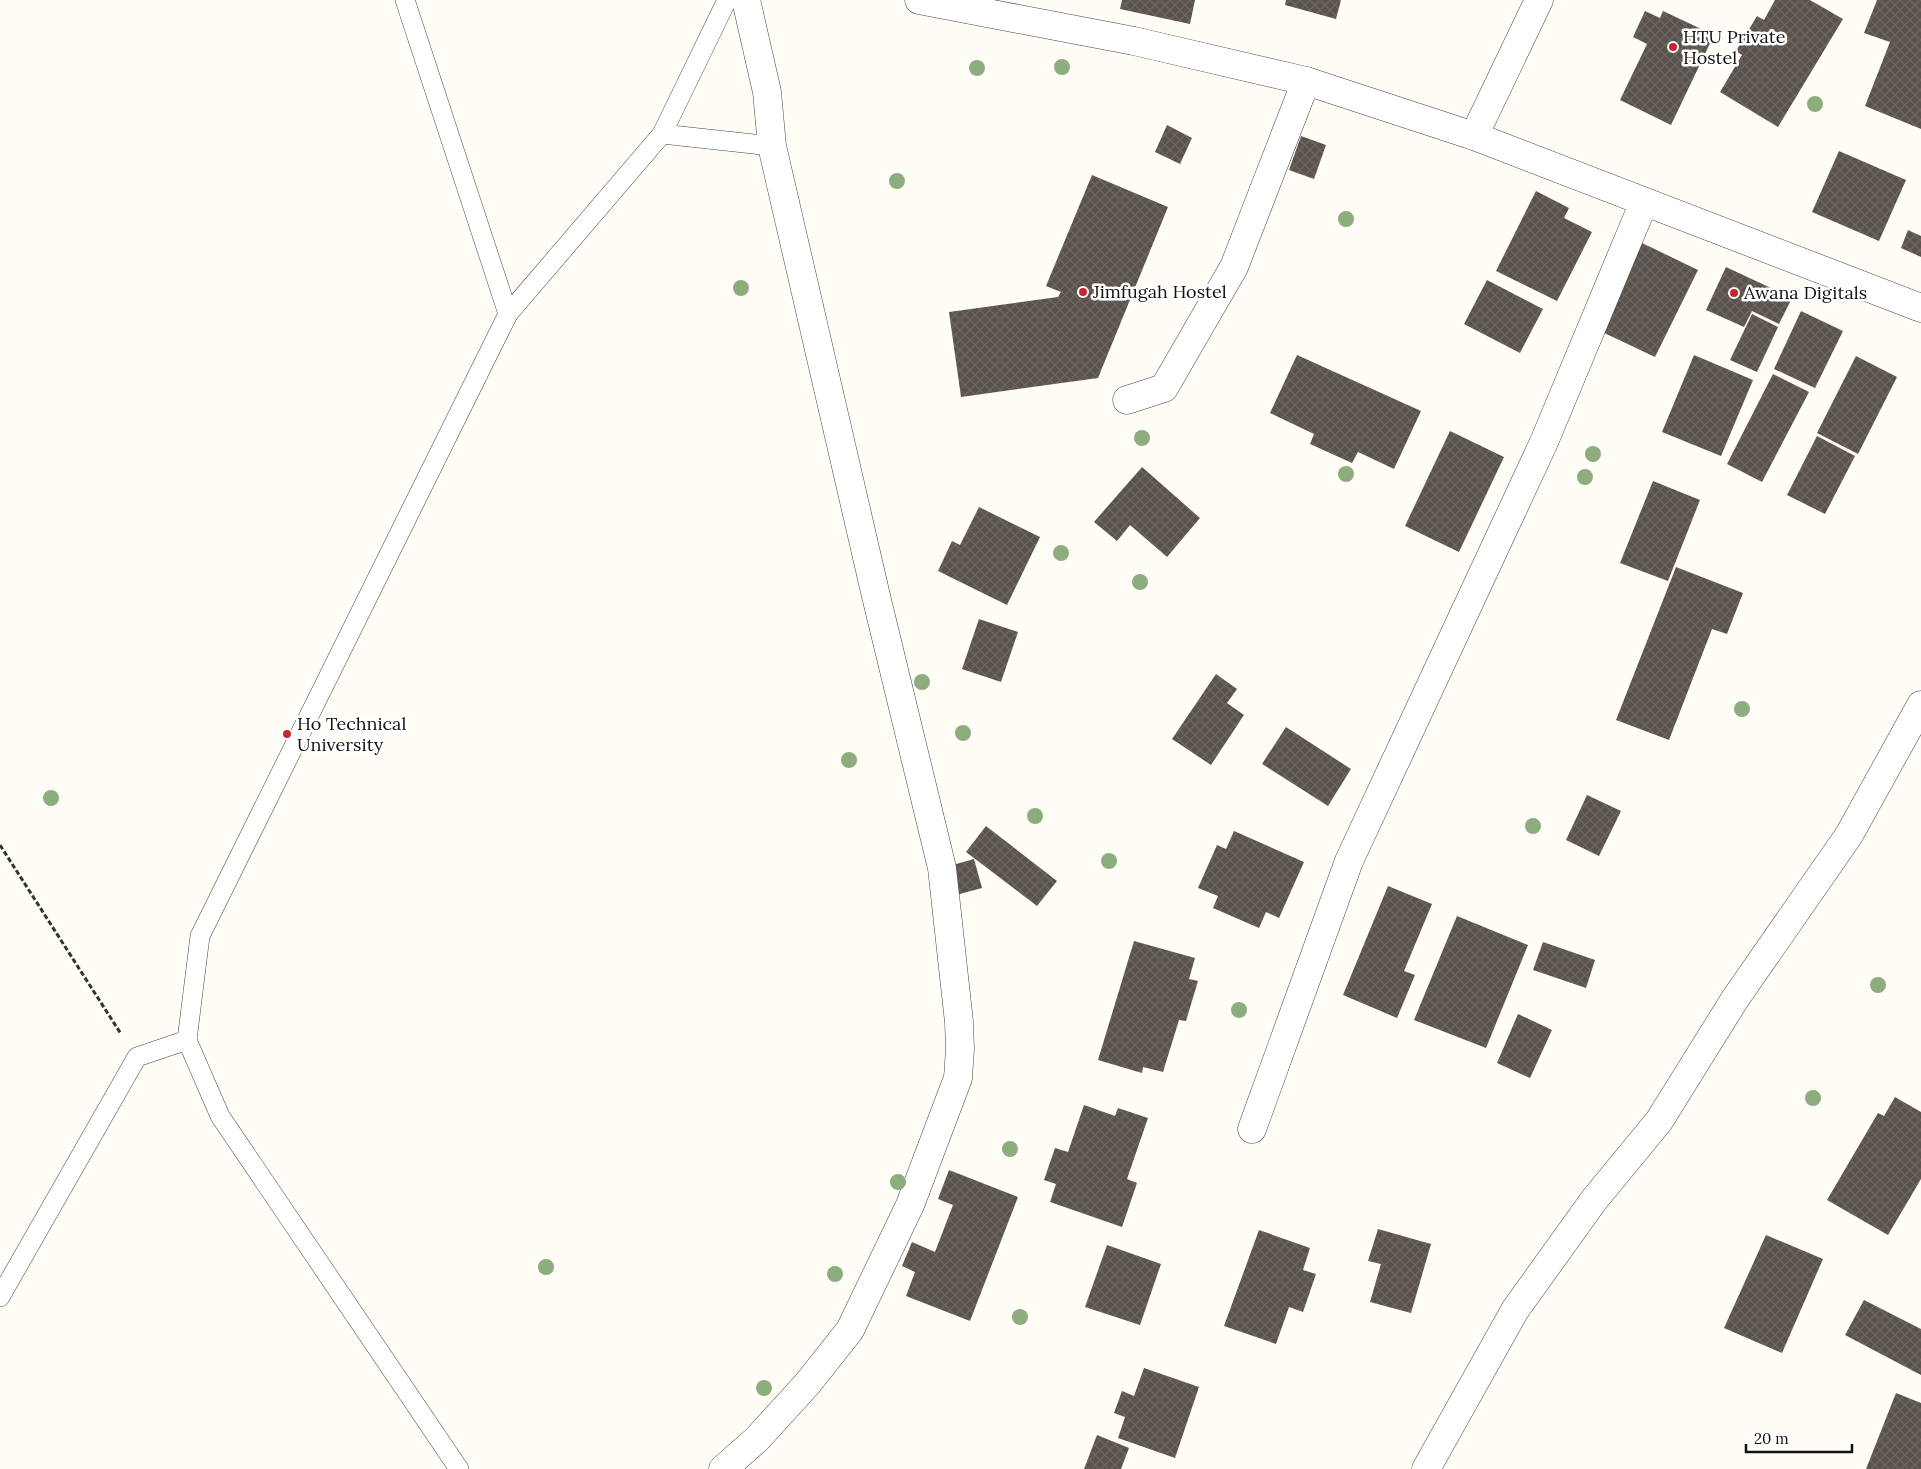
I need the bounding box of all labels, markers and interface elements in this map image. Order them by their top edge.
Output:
place label: HTU Private Hostel [1683,25,1786,69]
marker: HTU Private Hostel [1667,41,1679,53]
place label: Jimfugah Hostel [1092,280,1227,303]
place label: Awana Digitals [1743,281,1867,304]
marker: Jimfugah Hostel [1077,286,1089,298]
marker: Awana Digitals [1728,287,1740,299]
place label: Ho Technical University [297,712,406,756]
marker: Ho Technical University [281,728,293,740]
scale bar [1746,1422,1852,1454]
text: 20 m [1754,1429,1789,1448]

